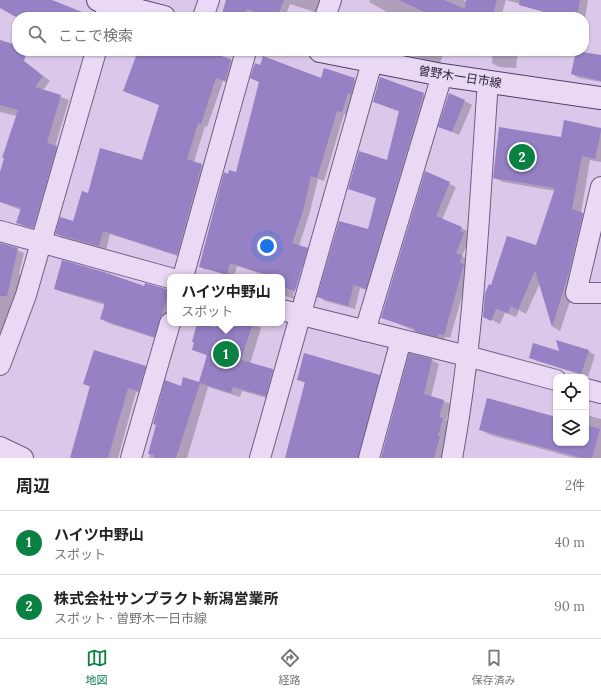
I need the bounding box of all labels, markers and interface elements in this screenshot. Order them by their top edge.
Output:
search box [12,12,589,56]
icon: search [26,23,48,45]
text: ここで検索 [58,26,133,45]
street label: 曽野木一日市線 [417,63,503,90]
pin: 2 [509,142,535,172]
your location [257,236,277,256]
popup [167,274,285,326]
text: ハイツ中野山 [181,282,271,301]
text: スポット [181,303,233,320]
pin: 1 [213,339,239,369]
map controls [553,374,589,446]
button: locate [553,374,589,410]
button: layers [553,410,589,446]
text: 周辺 [16,475,50,497]
text: 2件 [565,477,585,494]
text: ハイツ中野山 [54,525,144,544]
text: 1 [26,534,32,551]
text: 40 m [555,534,585,551]
text: スポット [54,546,106,563]
text: 株式会社サンプラクト新潟営業所 [54,589,279,608]
text: 2 [26,598,32,615]
text: 90 m [554,598,585,615]
text: スポット · 曽野木一日市線 [54,610,207,627]
tab: 地図 [86,647,108,687]
tab: 経路 [279,647,301,687]
tab: 保存済み [472,647,516,687]

